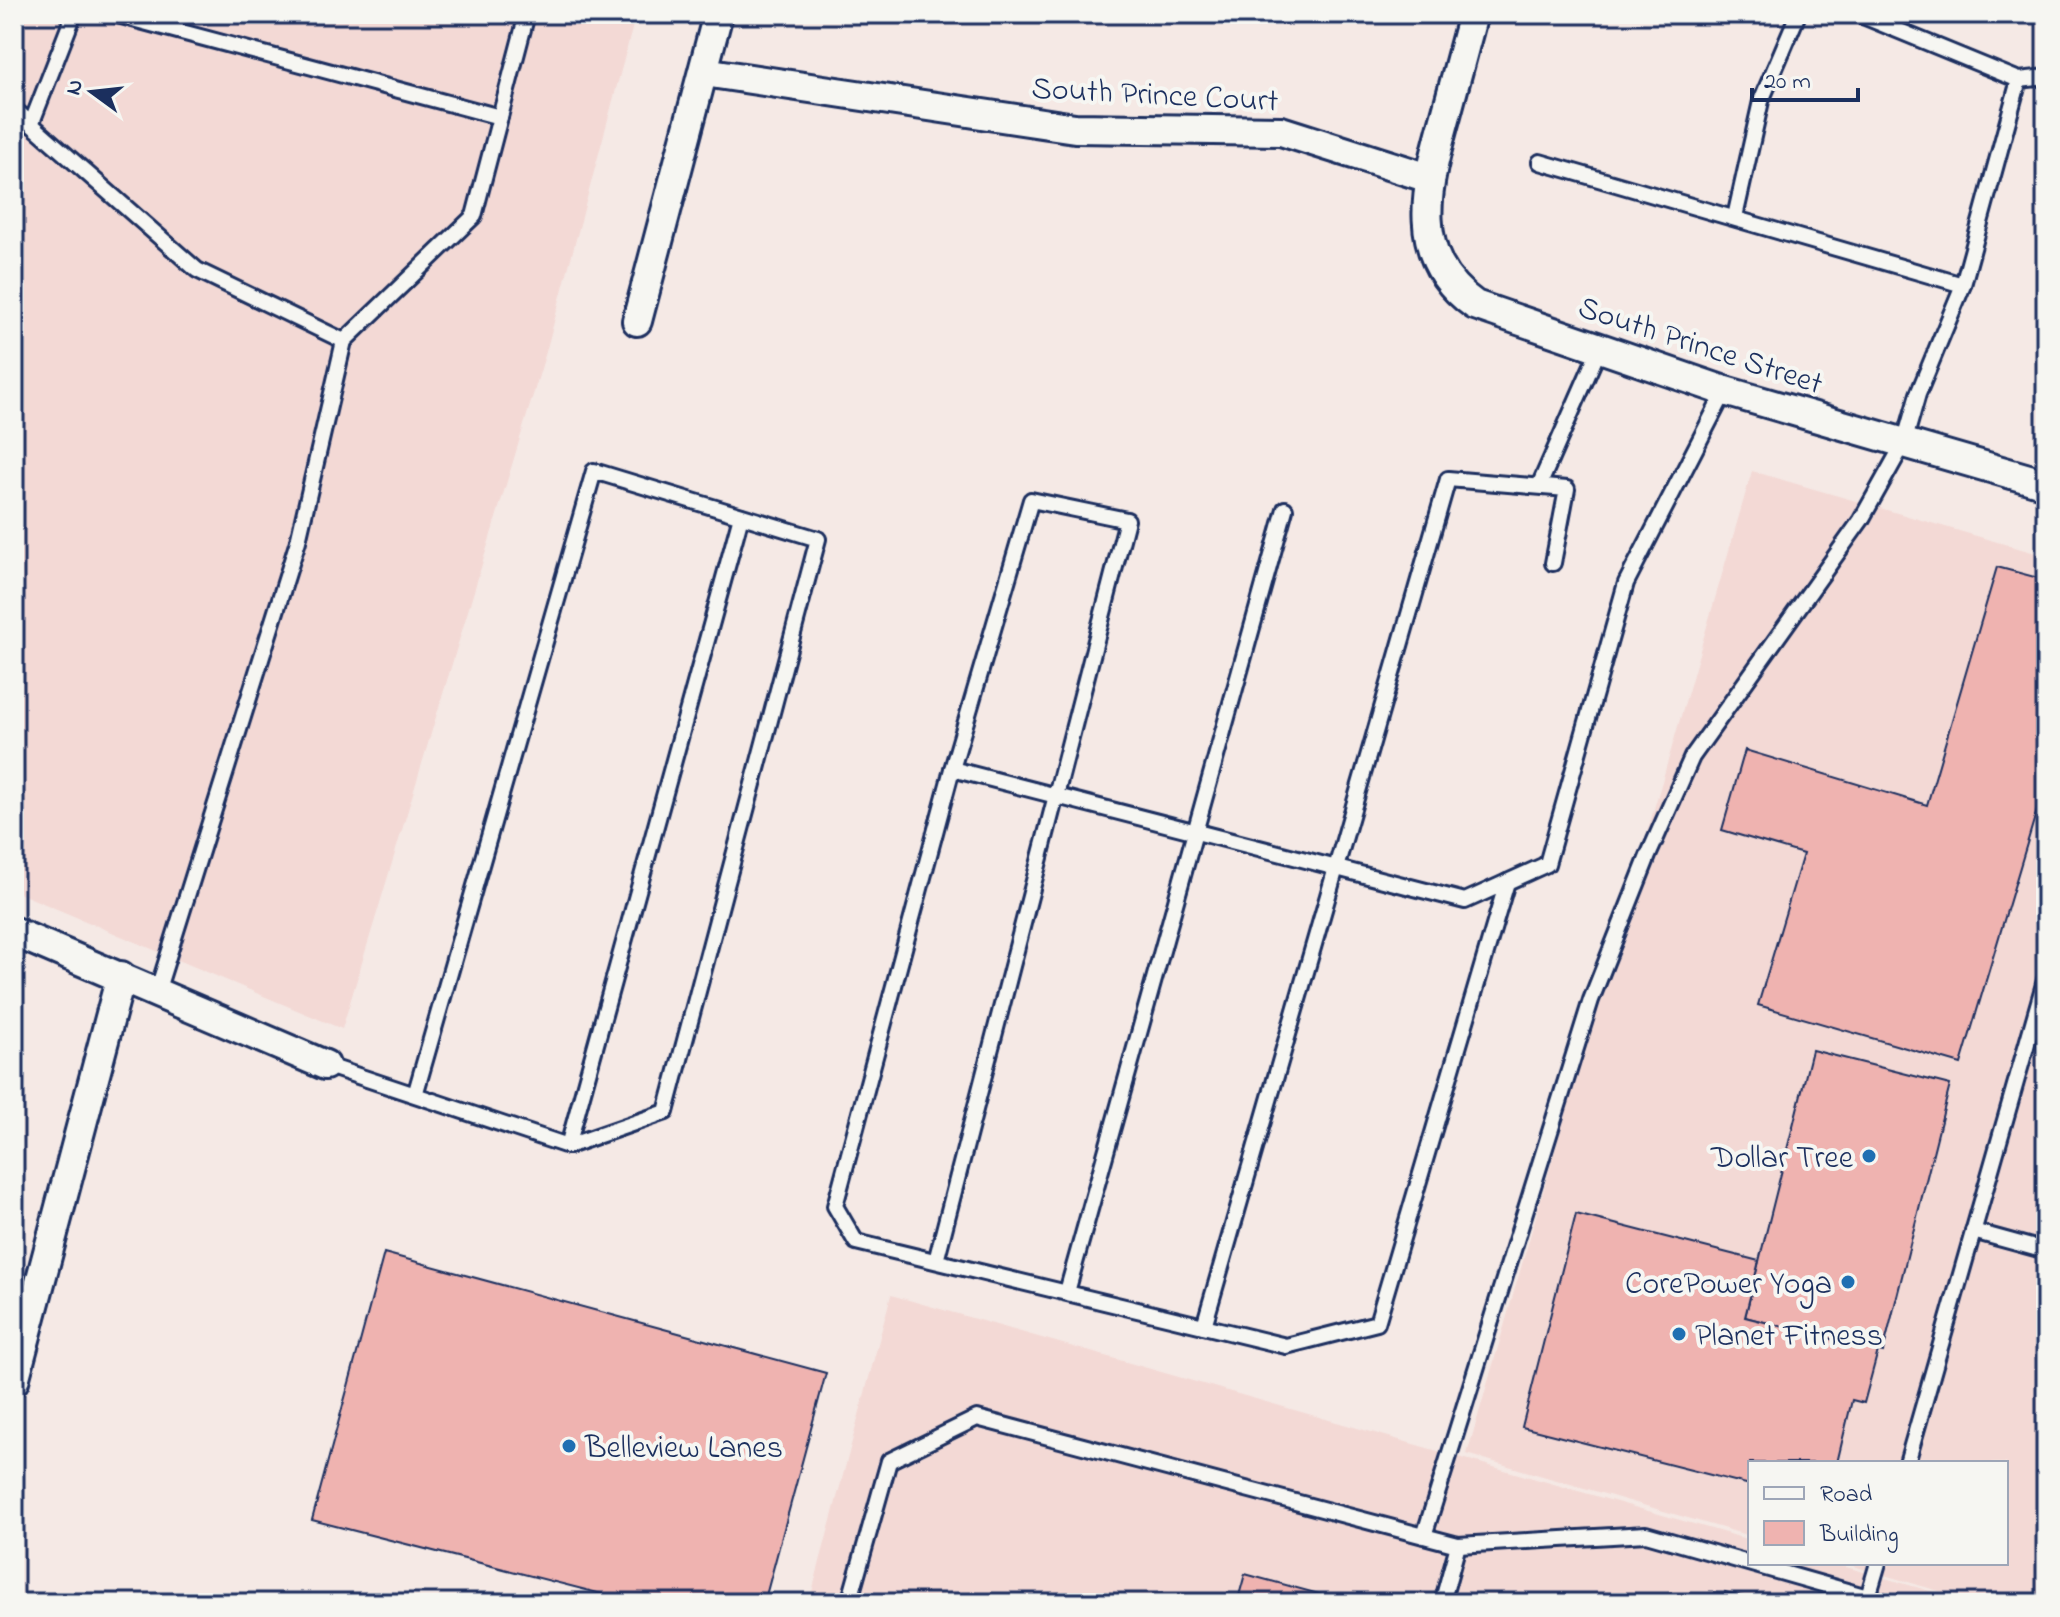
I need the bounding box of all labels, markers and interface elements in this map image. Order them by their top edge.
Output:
north arrow [52,52,132,132]
scale bar [1752,52,1858,102]
text: 20 m [1764,65,1811,100]
street label: South Prince Court [1030,67,1280,126]
text: N [58,76,93,99]
street label: South Prince Street [1572,286,1828,409]
place label: Dollar Tree [1710,1136,1854,1183]
marker: Dollar Tree [1860,1147,1878,1165]
place label: CorePower Yoga [1625,1262,1832,1309]
marker: CorePower Yoga [1839,1273,1857,1291]
place label: Planet Fitness [1695,1314,1883,1361]
marker: Planet Fitness [1670,1325,1688,1343]
place label: Belleview Lanes [584,1426,783,1473]
marker: Belleview Lanes [560,1437,578,1455]
legend [1748,1461,2008,1565]
text: Road [1820,1478,1873,1513]
text: Building [1819,1518,1899,1553]

